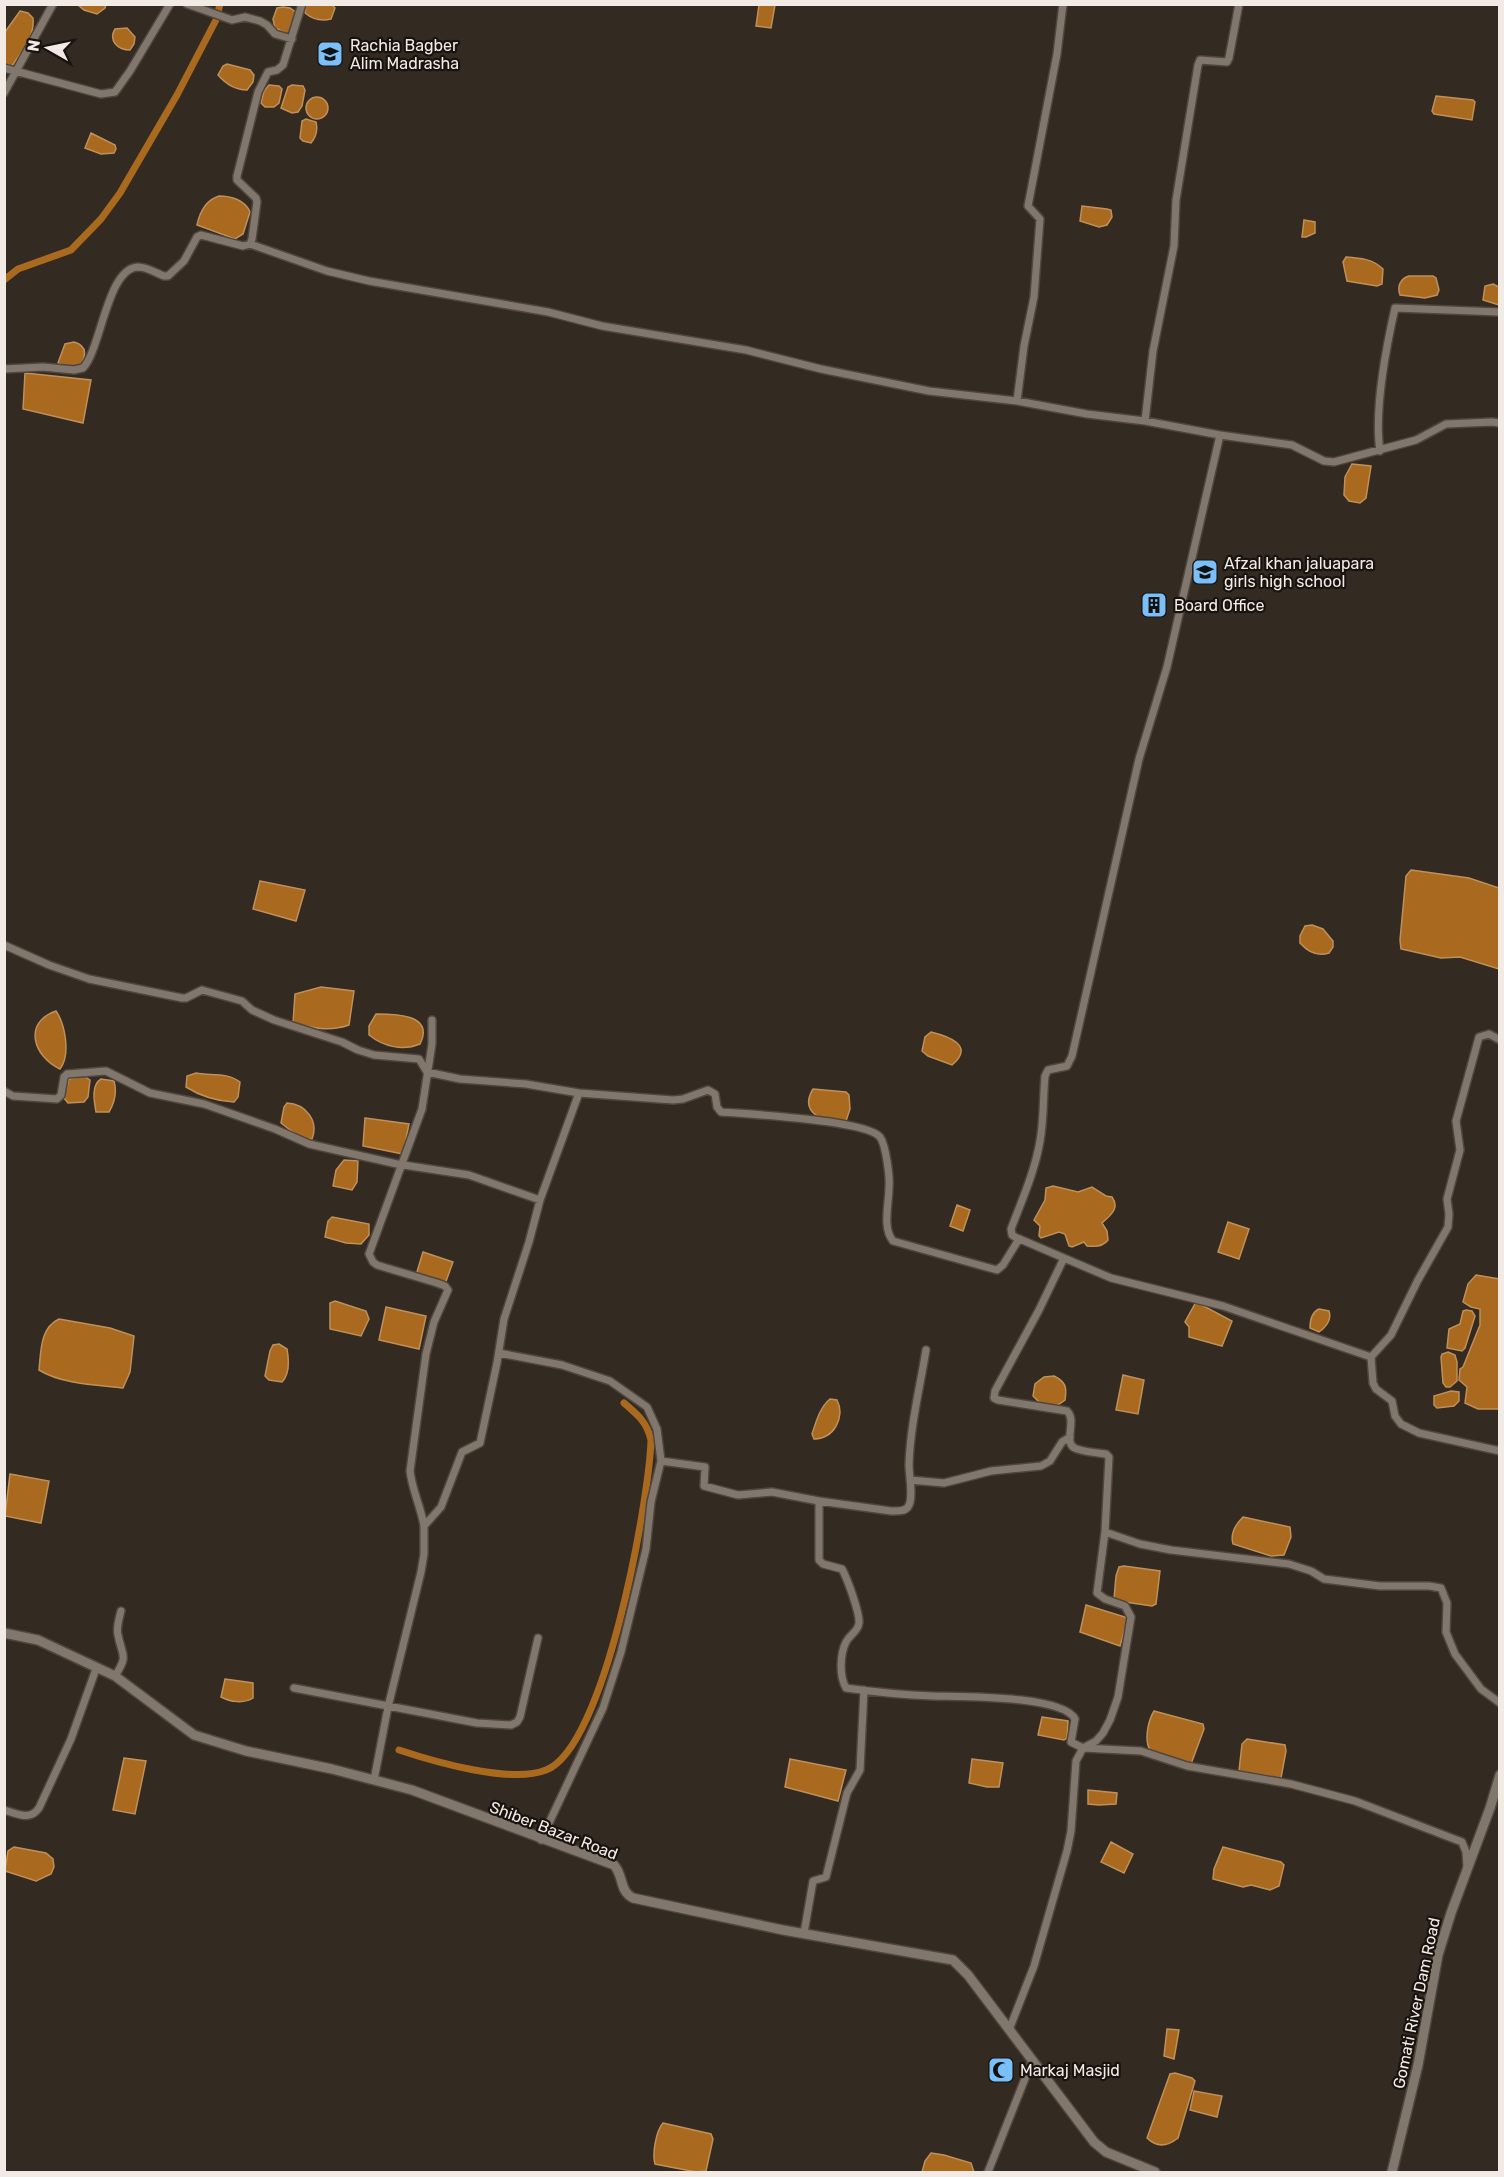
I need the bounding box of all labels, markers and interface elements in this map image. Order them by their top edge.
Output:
north arrow [18,18,78,78]
place label: Rachia Bagber Alim Madrasha [350,36,459,73]
text: N [23,39,44,53]
school or university icon: Rachia Bagber Alim Madrasha [315,39,345,69]
place label: Afzal khan jaluapara girls high school [1224,554,1374,591]
school or university icon: Afzal khan jaluapara girls high school [1190,557,1220,587]
building icon: Board Office [1139,590,1169,620]
place label: Board Office [1174,596,1264,615]
street label: Shiber Bazar Road [487,1797,621,1864]
street label: Gomati River Dam Road [1389,1916,1444,2090]
mosque icon: Markaj Masjid [986,2055,1016,2085]
place label: Markaj Masjid [1020,2061,1120,2080]

